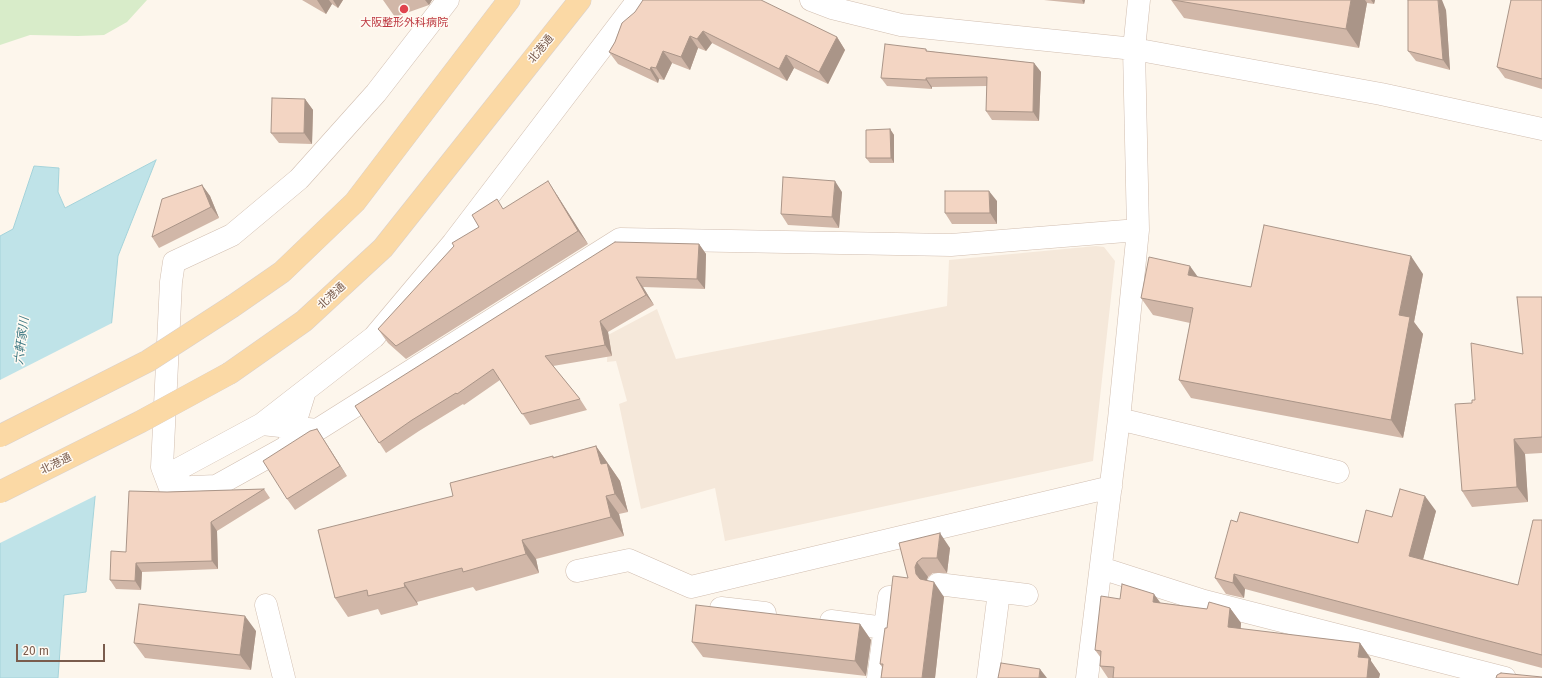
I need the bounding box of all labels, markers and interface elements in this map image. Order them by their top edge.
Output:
marker: 大阪整形外科病院 [398,3,410,15]
place label: 大阪整形外科病院 [360,16,448,30]
street label: 北港通 [525,32,557,66]
street label: 北港通 [315,280,349,312]
water label: 六軒家川 [12,316,32,366]
street label: 北港通 [38,451,74,477]
scale bar [18,636,107,662]
text: 20 m [23,644,49,658]

